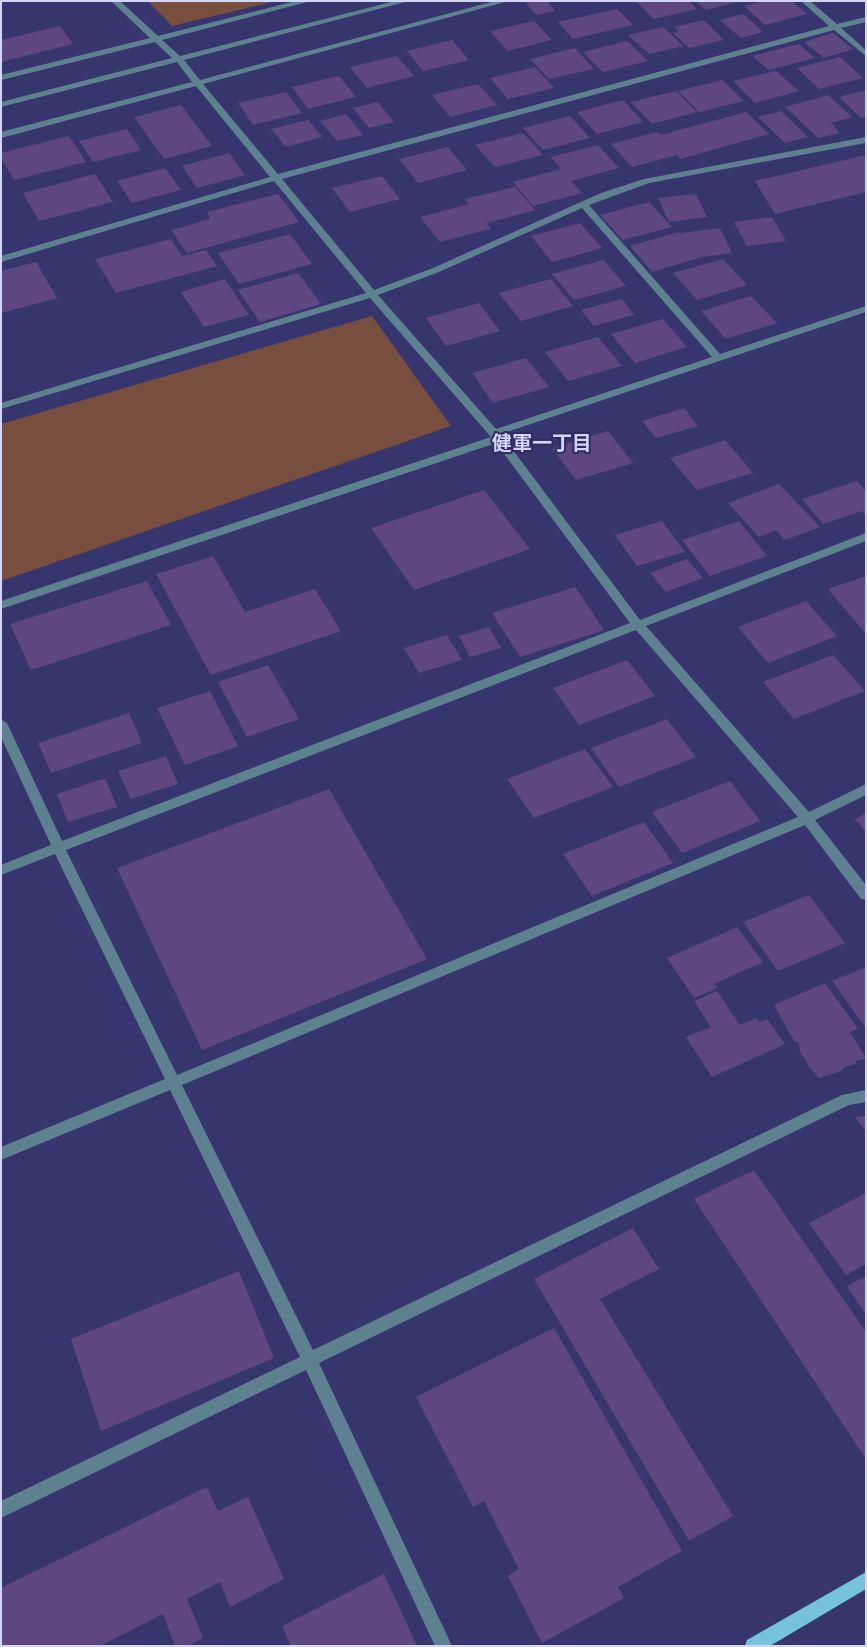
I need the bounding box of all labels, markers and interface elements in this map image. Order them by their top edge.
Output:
district label: 健軍一丁目 [492,433,592,457]

